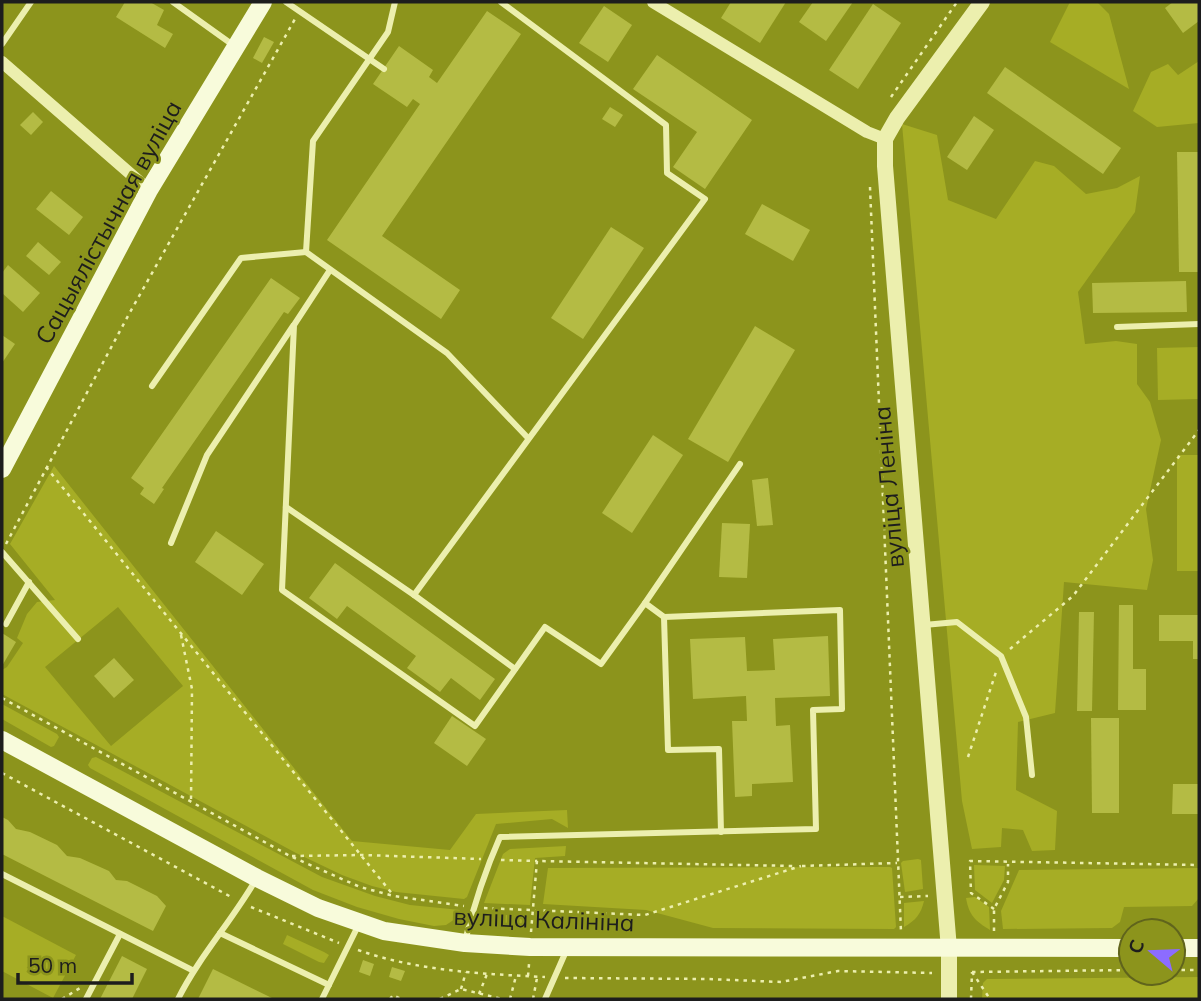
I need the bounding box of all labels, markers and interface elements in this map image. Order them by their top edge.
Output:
street label: Сацыялістычная вуліца [28,95,188,349]
street label: вуліца Леніна [866,405,910,569]
street label: вуліца Калініна [453,901,635,937]
north arrow [1117,917,1187,987]
text: С [1122,936,1149,957]
scale bar [18,942,131,986]
text: 50 m [28,952,77,978]

